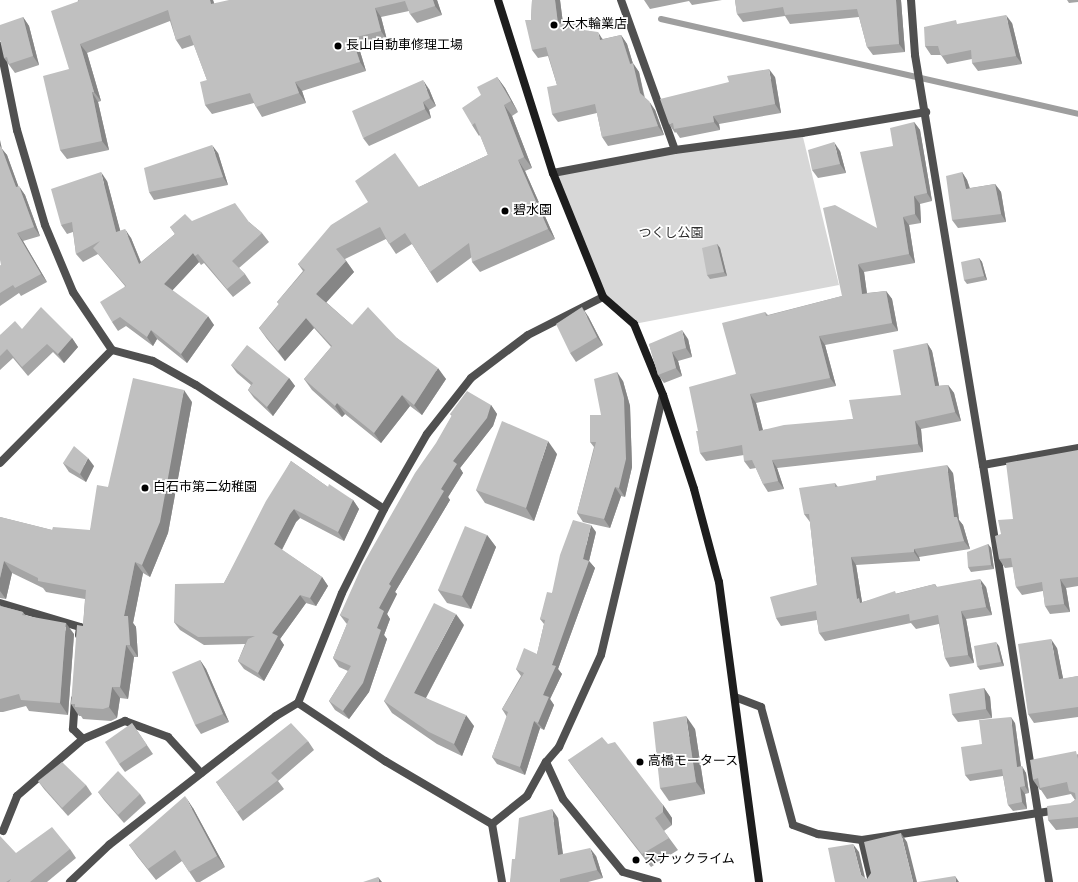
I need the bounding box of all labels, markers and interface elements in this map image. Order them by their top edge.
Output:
place label: 大木輪業店 [562,17,627,33]
marker: 大木輪業店 [549,20,559,30]
place label: 長山自動車修理工場 [346,38,463,54]
marker: 長山自動車修理工場 [333,41,343,51]
place label: 碧水園 [513,203,552,219]
marker: 碧水園 [500,206,510,216]
park label: つくし公園 [639,226,703,242]
place label: 白石市第二幼稚園 [153,480,257,496]
marker: 白石市第二幼稚園 [140,483,150,493]
place label: 高橋モータース [648,754,739,770]
marker: 高橋モータース [635,757,645,767]
place label: スナックライム [644,852,735,868]
marker: スナックライム [631,855,641,865]

